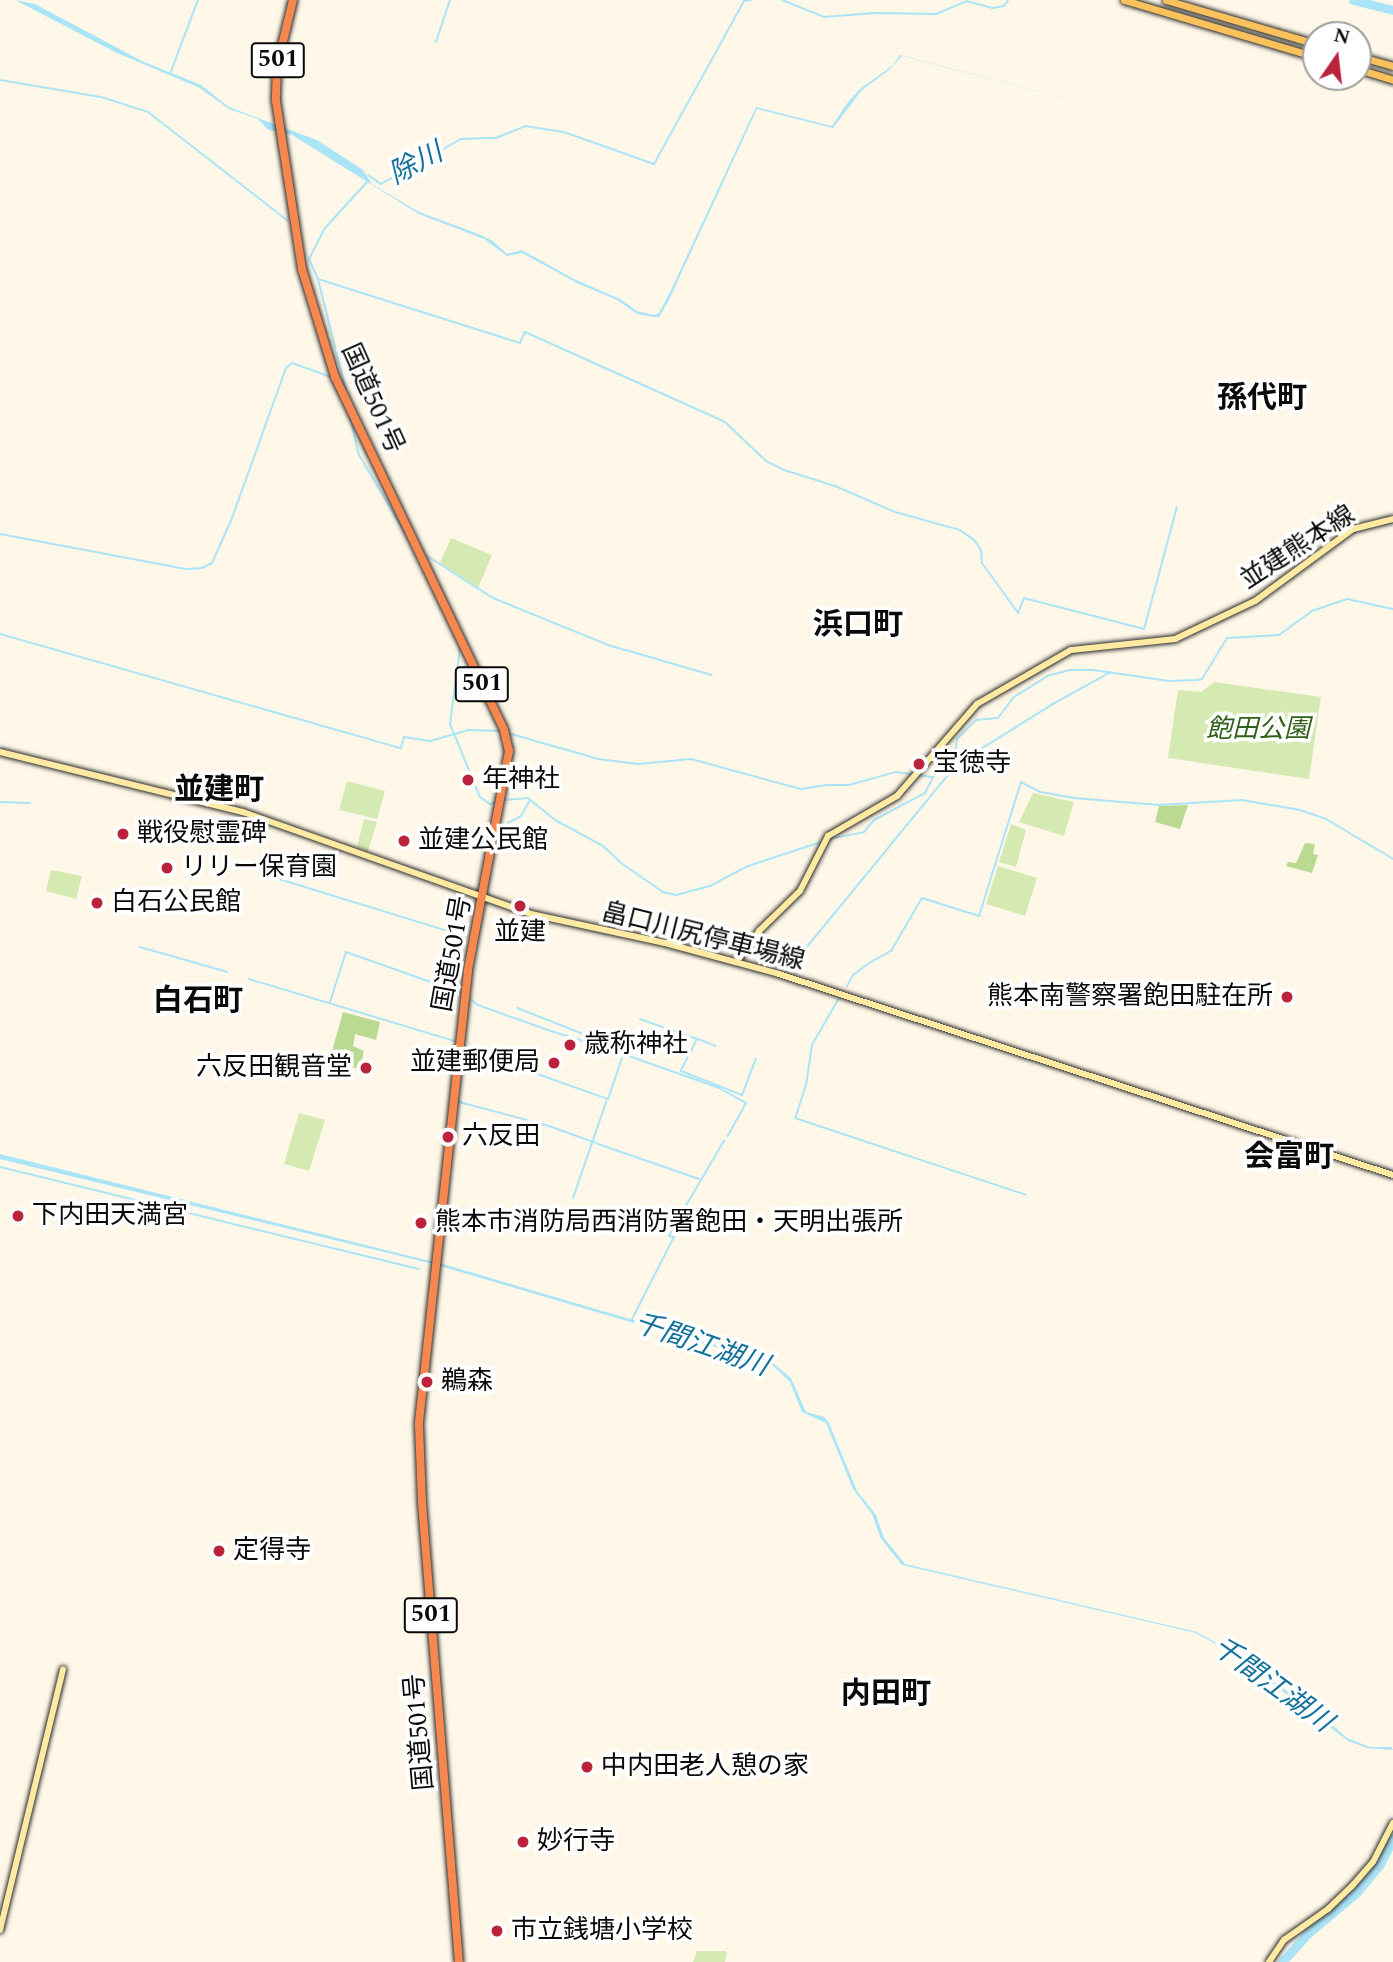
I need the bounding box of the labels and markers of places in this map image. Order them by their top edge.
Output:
place label: 宝徳寺 [933,748,1011,780]
marker: 宝徳寺 [911,756,927,772]
place label: 年神社 [482,764,560,796]
marker: 年神社 [460,772,476,788]
place label: 戦役慰霊碑 [137,818,267,850]
place label: 並建公民館 [418,825,548,857]
marker: 戦役慰霊碑 [115,826,131,842]
marker: 並建公民館 [396,833,412,849]
place label: リリー保育園 [181,852,337,884]
marker: リリー保育園 [159,860,175,876]
place label: 白石公民館 [111,887,241,919]
marker: 白石公民館 [89,895,105,911]
marker: 並建 [512,898,528,914]
place label: 並建 [494,917,546,949]
place label: 熊本南警察署飽田駐在所 [987,981,1273,1013]
marker: 熊本南警察署飽田駐在所 [1279,989,1295,1005]
place label: 歳称神社 [584,1029,688,1061]
marker: 歳称神社 [562,1037,578,1053]
place label: 並建郵便局 [410,1047,540,1079]
place label: 六反田観音堂 [196,1052,352,1084]
marker: 並建郵便局 [546,1055,562,1071]
marker: 六反田観音堂 [358,1060,374,1076]
place label: 六反田 [462,1121,540,1153]
marker: 六反田 [440,1129,456,1145]
place label: 下内田天満宮 [32,1200,188,1232]
place label: 熊本市消防局西消防署飽田・天明出張所 [435,1207,903,1239]
marker: 下内田天満宮 [10,1208,26,1224]
marker: 熊本市消防局西消防署飽田・天明出張所 [413,1215,429,1231]
place label: 鵜森 [441,1366,493,1398]
marker: 鵜森 [419,1374,435,1390]
place label: 定得寺 [233,1535,311,1567]
marker: 定得寺 [211,1543,227,1559]
place label: 中内田老人憩の家 [601,1751,809,1783]
marker: 中内田老人憩の家 [579,1759,595,1775]
place label: 妙行寺 [537,1826,615,1858]
marker: 妙行寺 [515,1834,531,1850]
place label: 市立銭塘小学校 [511,1915,693,1947]
marker: 市立銭塘小学校 [489,1923,505,1939]

